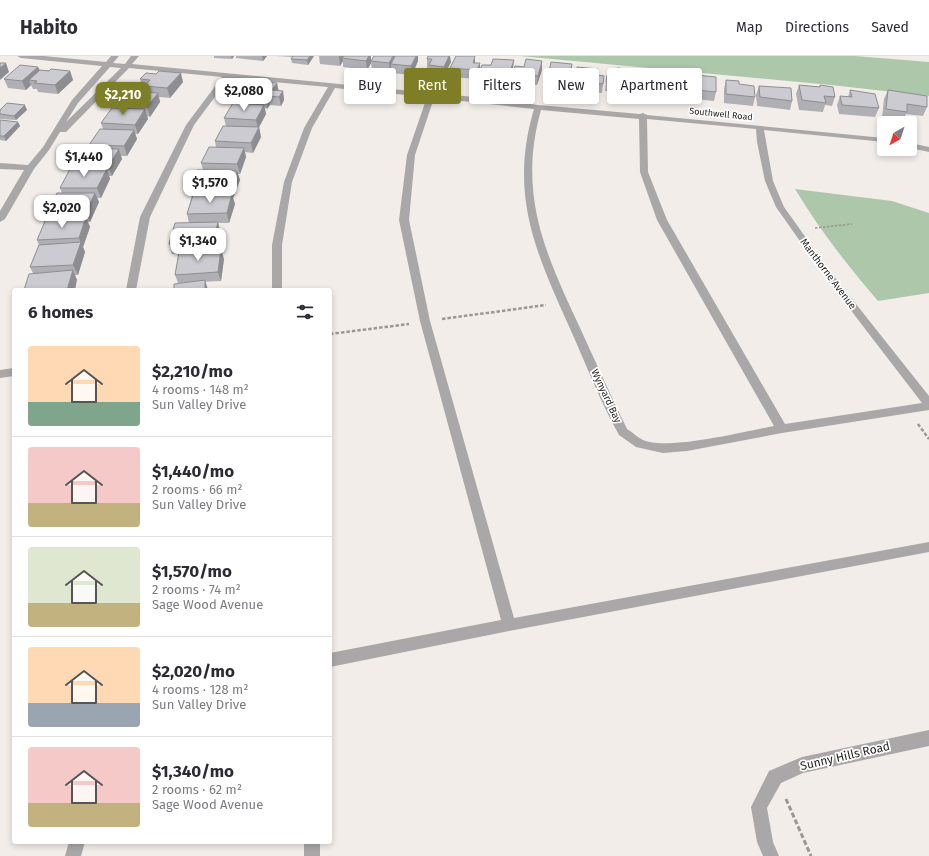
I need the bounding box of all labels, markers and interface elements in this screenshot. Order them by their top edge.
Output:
text: Habito [20,16,78,39]
text: Map [736,19,763,36]
text: Directions [785,19,849,36]
text: Saved [871,19,909,36]
chip: Buy [344,68,396,104]
chip: Rent [404,68,461,104]
chip: Filters [469,68,535,104]
chip: New [543,68,599,104]
chip: Apartment [607,68,702,104]
pin: $2,080 [211,78,277,112]
pin: $2,210 [90,82,156,116]
text: $2,080 [224,83,264,98]
text: $2,210 [105,87,141,102]
street label: Southwell Road [689,106,753,122]
north arrow [877,116,917,156]
map controls [877,116,917,156]
pin: $1,440 [51,144,117,178]
text: $1,440 [65,149,103,164]
pin: $1,570 [177,170,243,204]
text: $1,570 [192,175,228,190]
pin: $2,020 [29,195,95,229]
text: $2,020 [43,200,81,215]
pin: $1,340 [165,228,231,262]
text: $1,340 [179,233,217,248]
street label: Manthorne Avenue [798,236,858,312]
icon: filters [294,301,316,323]
text: 6 homes [28,302,93,323]
text: $2,210/mo [152,361,233,382]
icon: home [60,362,108,410]
street label: Wynyard Bay [588,367,624,425]
text: 4 rooms · 148 m² [152,382,249,397]
text: Sun Valley Drive [152,397,246,412]
text: $1,440/mo [152,461,234,482]
icon: home [60,463,108,511]
text: 2 rooms · 66 m² [152,482,243,497]
text: Sun Valley Drive [152,497,246,512]
text: $1,570/mo [152,561,232,582]
icon: home [60,563,108,611]
text: 2 rooms · 74 m² [152,582,241,597]
text: Sage Wood Avenue [152,597,263,612]
text: $2,020/mo [152,661,235,682]
icon: home [60,663,108,711]
text: 4 rooms · 128 m² [152,682,248,697]
text: Sun Valley Drive [152,697,246,712]
street label: Sunny Hills Road [799,739,891,773]
text: $1,340/mo [152,761,234,782]
icon: home [60,763,108,811]
text: 2 rooms · 62 m² [152,782,242,797]
text: Sage Wood Avenue [152,797,263,812]

